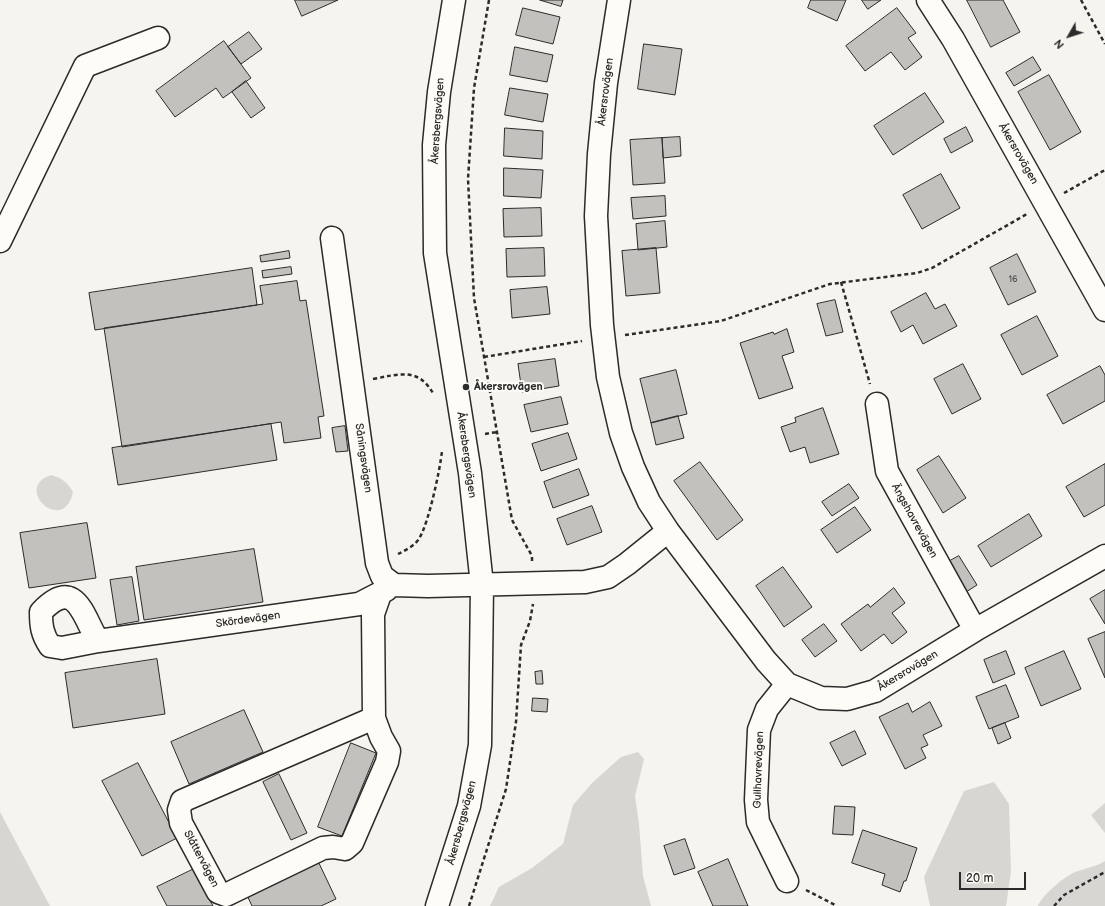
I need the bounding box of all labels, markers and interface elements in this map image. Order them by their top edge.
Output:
north arrow [1049,16,1089,56]
text: N [1052,37,1067,51]
street label: Åkersrovägen [595,57,617,127]
street label: Åkersbergsvägen [428,77,448,165]
street label: Åkersrovägen [995,121,1041,187]
house number: 16 [1009,275,1017,285]
place label: Åkersrovägen [474,380,543,394]
marker: Åkersrovägen [461,382,471,392]
street label: Åkersbergsvägen [453,411,479,499]
street label: Såningsvägen [352,422,374,494]
street label: Ängshavrevägen [888,482,940,560]
street label: Skördevägen [215,609,281,631]
street label: Åkersrovägen [875,648,941,694]
street label: Gullhavrevägen [751,731,767,809]
street label: Åkersbergsvägen [444,779,480,867]
street label: Slåttervägen [180,828,222,890]
scale bar [961,864,1028,890]
text: 20 m [966,871,993,886]

